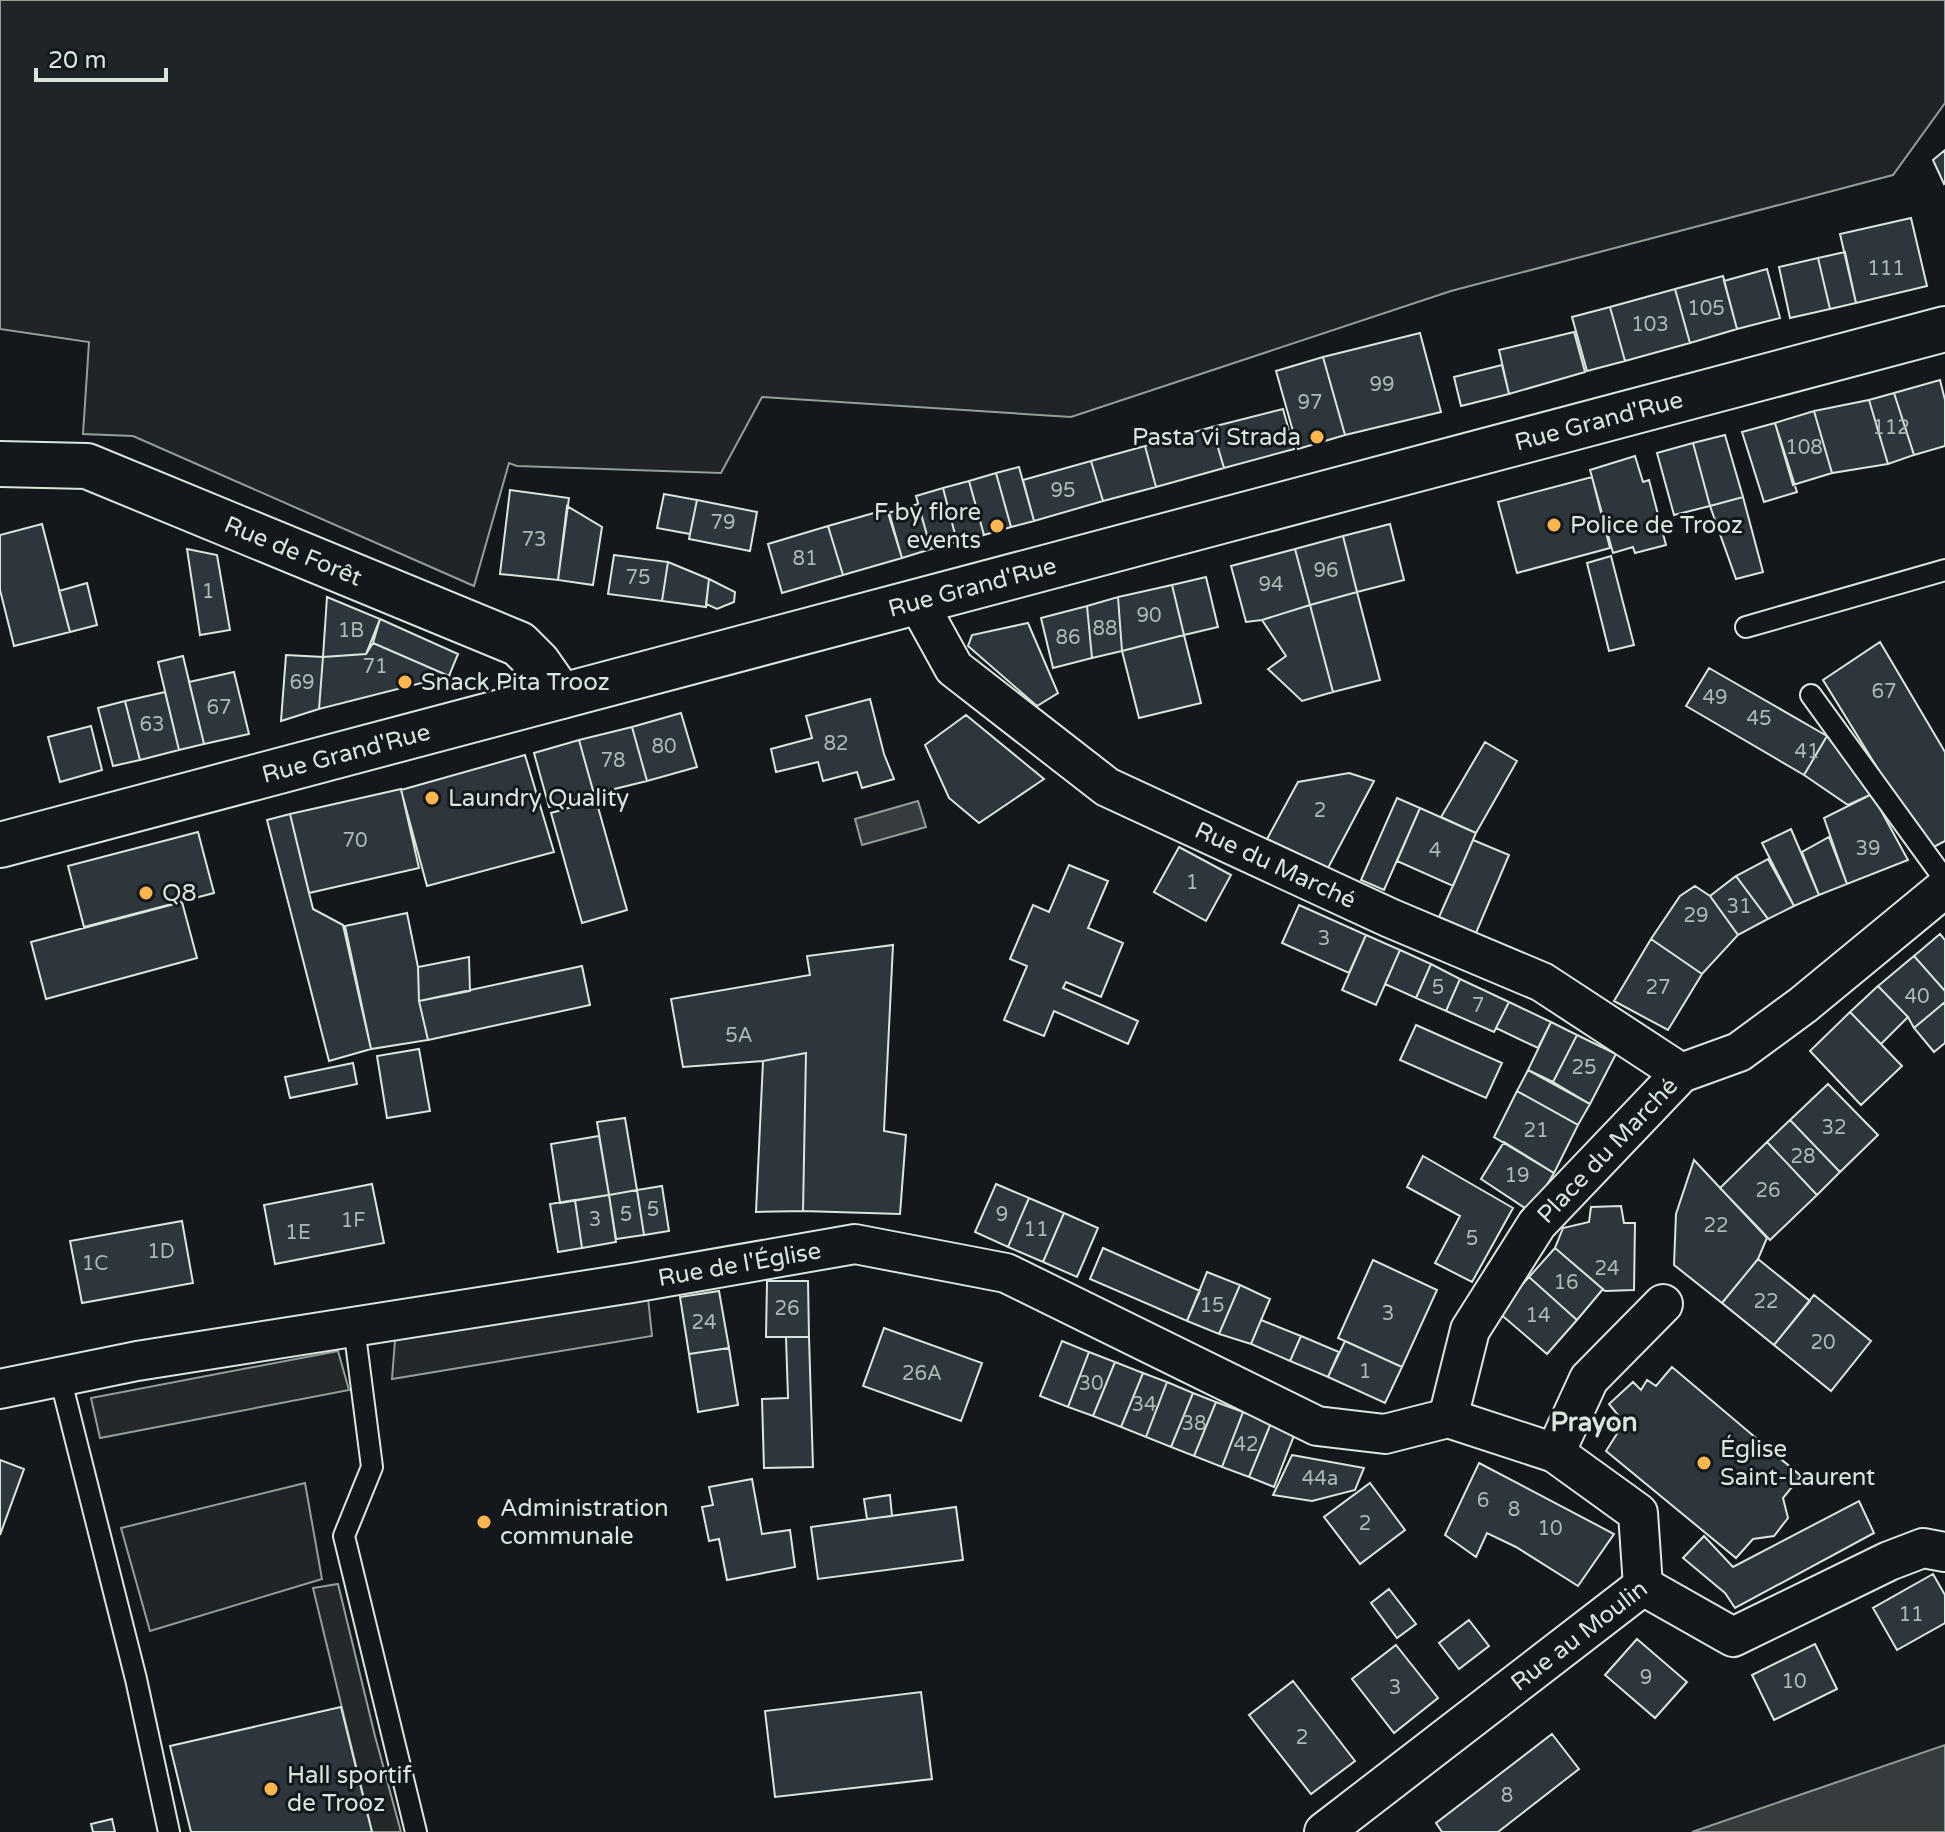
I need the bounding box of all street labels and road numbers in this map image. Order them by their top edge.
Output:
street label: Rue Grand'Rue [1511,385,1686,457]
street label: Rue de Forêt [220,510,366,592]
street label: Rue Grand'Rue [885,551,1060,623]
street label: Rue Grand'Rue [259,717,433,789]
street label: Rue du Marché [1190,815,1361,915]
street label: Place du Marché [1531,1071,1684,1229]
street label: Rue de l'Église [656,1236,823,1293]
street label: Rue au Moulin [1505,1574,1653,1697]

